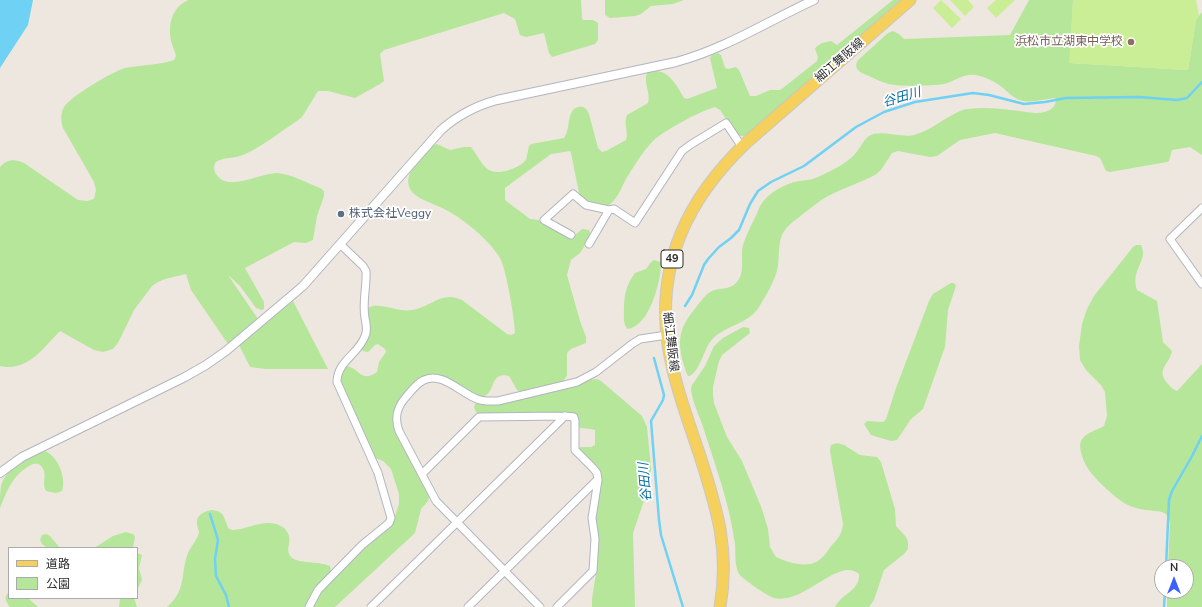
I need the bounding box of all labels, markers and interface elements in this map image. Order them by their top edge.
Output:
place label: 浜松市立湖東中学校 [1015,35,1123,49]
street label: 細江舞阪線 [813,36,867,86]
marker: 浜松市立湖東中学校 [1126,37,1136,47]
water label: 谷田川 [881,85,923,111]
place label: 株式会社Veggy [349,207,431,221]
marker: 株式会社Veggy [336,209,346,219]
road number: 49 [661,250,683,268]
street label: 細江舞阪線 [659,311,681,373]
water label: 谷田川 [637,462,655,502]
legend [8,547,138,599]
text: 道路 [46,556,70,572]
north arrow [1154,559,1194,599]
text: N [1170,560,1178,575]
text: 公園 [46,576,70,592]

